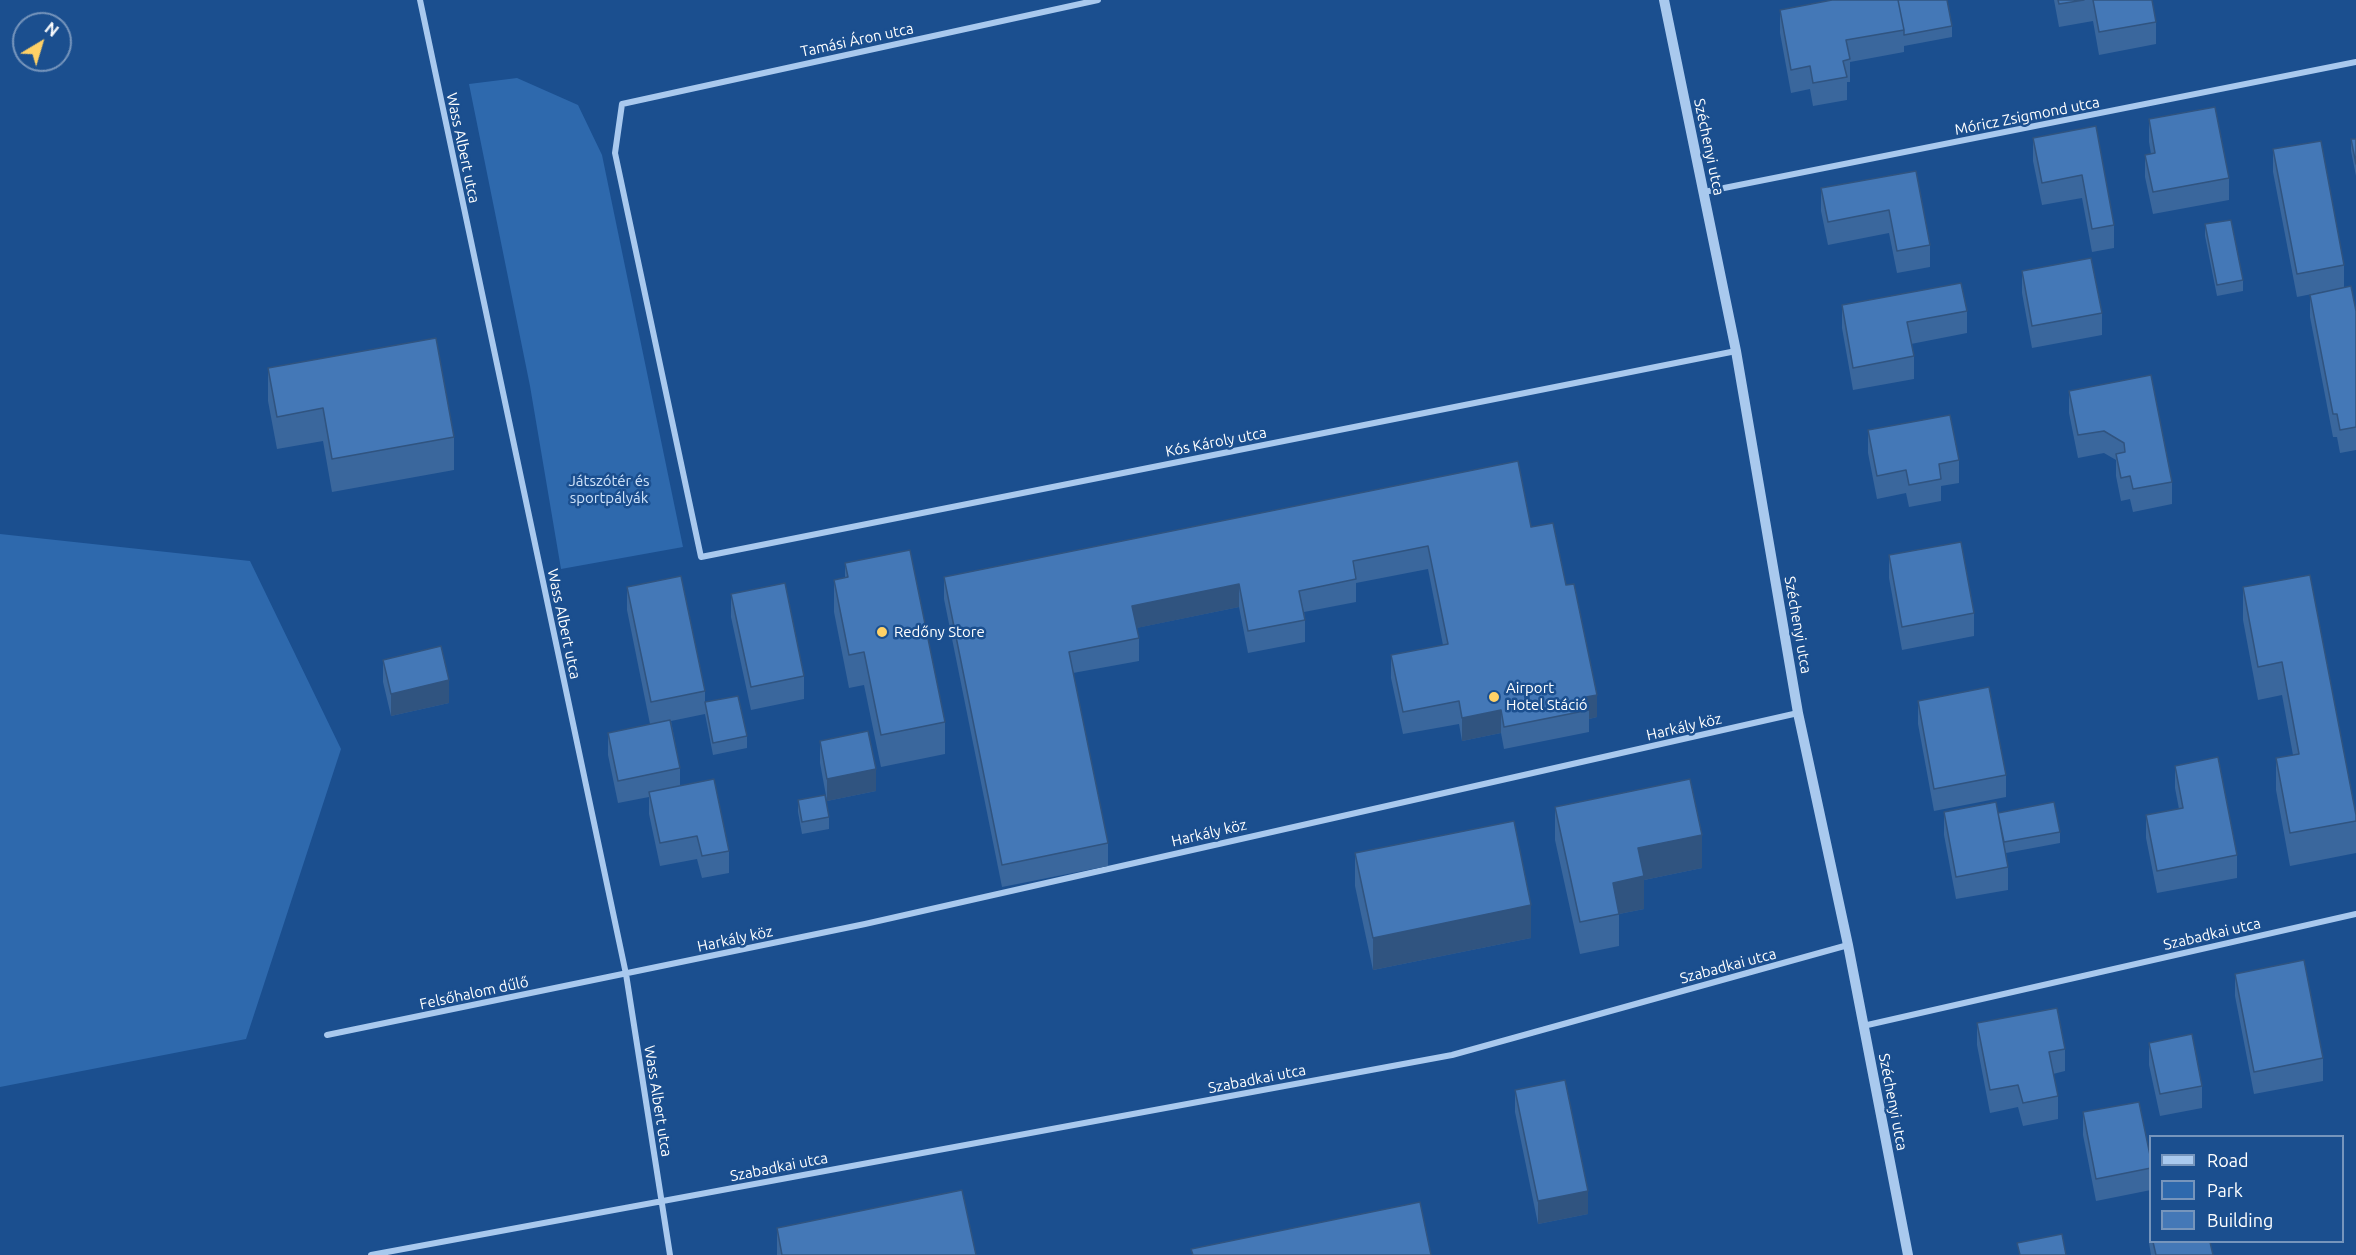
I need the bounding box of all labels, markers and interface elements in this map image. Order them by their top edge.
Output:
north arrow [12,12,72,72]
text: N [42,19,62,40]
street label: Tamási Áron utca [799,19,915,61]
street label: Wass Albert utca [442,91,484,205]
street label: Móricz Zsigmond utca [1953,93,2101,139]
street label: Széchenyi utca [1690,97,1728,197]
street label: Kós Károly utca [1164,423,1268,461]
park label: Játszótér és sportpályák [568,472,650,507]
street label: Wass Albert utca [543,567,585,681]
street label: Széchenyi utca [1781,575,1815,675]
place label: Redőny Store [894,623,985,641]
marker: Redőny Store [875,625,889,639]
place label: Airport Hotel Stáció [1506,679,1588,714]
marker: Airport Hotel Stáció [1487,690,1501,704]
street label: Harkály köz [1645,710,1723,744]
street label: Harkály köz [1170,816,1248,850]
street label: Szabadkai utca [2162,914,2262,954]
street label: Harkály köz [696,922,774,956]
street label: Szabadkai utca [1678,944,1778,988]
street label: Felsőhalom dűlő [418,973,530,1013]
street label: Wass Albert utca [640,1044,676,1158]
street label: Széchenyi utca [1875,1052,1911,1152]
street label: Szabadkai utca [1207,1061,1307,1097]
legend [2149,1135,2344,1243]
street label: Szabadkai utca [729,1149,829,1185]
text: Road [2207,1150,2249,1170]
text: Park [2207,1180,2243,1200]
text: Building [2207,1210,2273,1230]

